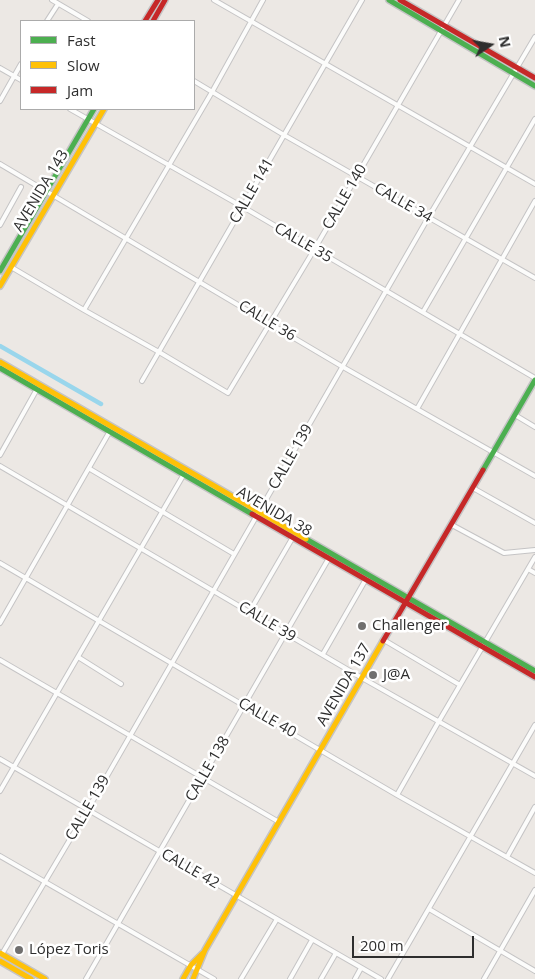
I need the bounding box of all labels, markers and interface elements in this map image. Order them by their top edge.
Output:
legend [20,20,195,110]
north arrow [465,20,515,70]
text: Fast [67,30,96,50]
text: N [495,34,516,49]
text: Slow [67,55,100,75]
text: Jam [67,80,93,100]
street label: AVENIDA 143 [10,147,72,235]
street label: CALLE 141 [226,155,278,227]
street label: CALLE 140 [319,161,371,233]
street label: CALLE 34 [371,179,435,227]
street label: CALLE 35 [271,219,335,267]
street label: CALLE 36 [235,297,299,345]
street label: CALLE 139 [265,421,317,493]
street label: AVENIDA 38 [233,483,315,541]
street label: CALLE 39 [235,598,299,646]
place label: Challenger [372,617,447,635]
marker: Challenger [356,620,368,632]
street label: AVENIDA 137 [313,641,375,729]
place label: J@A [383,666,410,684]
marker: J@A [367,669,379,681]
street label: CALLE 40 [235,694,299,742]
street label: CALLE 138 [182,733,234,805]
street label: CALLE 139 [62,772,114,844]
street label: CALLE 42 [158,845,222,893]
scale bar [355,926,478,958]
text: 200 m [360,935,404,955]
place label: López Toris [29,941,109,959]
marker: López Toris [13,944,25,956]

